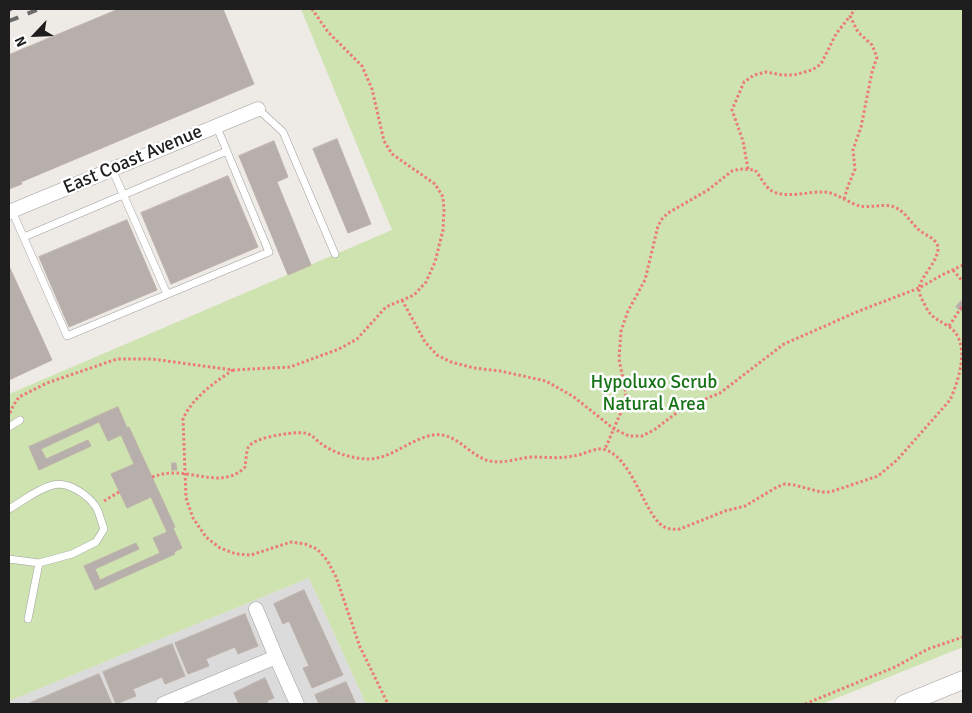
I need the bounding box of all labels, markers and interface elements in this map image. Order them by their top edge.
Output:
north arrow [10,10,60,60]
text: N [11,34,31,50]
street label: East Coast Avenue [60,120,206,200]
park label: Hypoluxo Scrub Natural Area [591,372,717,416]

